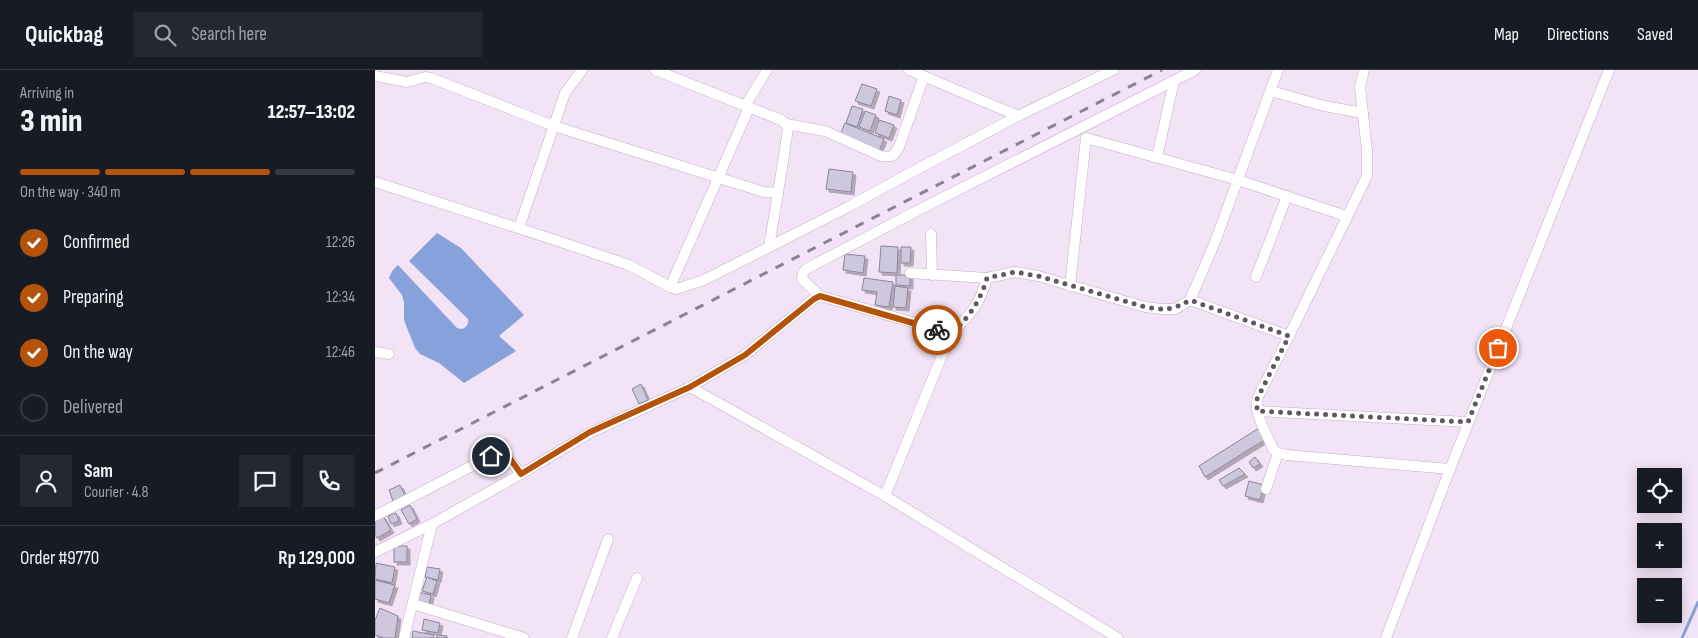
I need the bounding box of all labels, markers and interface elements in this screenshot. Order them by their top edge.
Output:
search box [133,12,483,57]
text: Quickbag [25,20,103,49]
icon: search [151,21,179,49]
text: Search here [191,23,267,46]
text: Map [1494,24,1519,45]
text: Directions [1547,24,1609,45]
text: Saved [1637,24,1673,45]
text: Arriving in [20,84,74,103]
text: 12:57–13:02 [268,101,355,124]
text: 3 min [20,102,82,141]
text: On the way · 340 m [20,183,121,202]
icon: check [20,229,48,257]
text: Confirmed [63,231,130,254]
text: 12:26 [326,233,355,252]
icon: check [20,284,48,312]
text: Preparing [63,286,124,309]
text: 12:34 [326,288,355,307]
courier [912,305,962,355]
icon: bike [923,316,951,344]
pin [1477,327,1519,369]
icon: bag [1484,334,1512,362]
icon: check [20,339,48,367]
text: On the way [63,341,133,364]
text: 12:46 [326,343,355,362]
text: Delivered [63,396,123,419]
pin [470,435,512,477]
icon: home [477,442,505,470]
button: person [20,455,72,507]
button: chat [239,455,291,507]
button: phone [303,455,355,507]
text: Sam [84,460,113,483]
map controls [1637,468,1682,623]
button: locate [1637,468,1682,513]
text: Courier · 4.8 [84,483,148,502]
button: + [1637,523,1682,568]
text: Order #9770 [20,547,99,570]
text: Rp 129,000 [278,547,355,570]
button: − [1637,578,1682,623]

